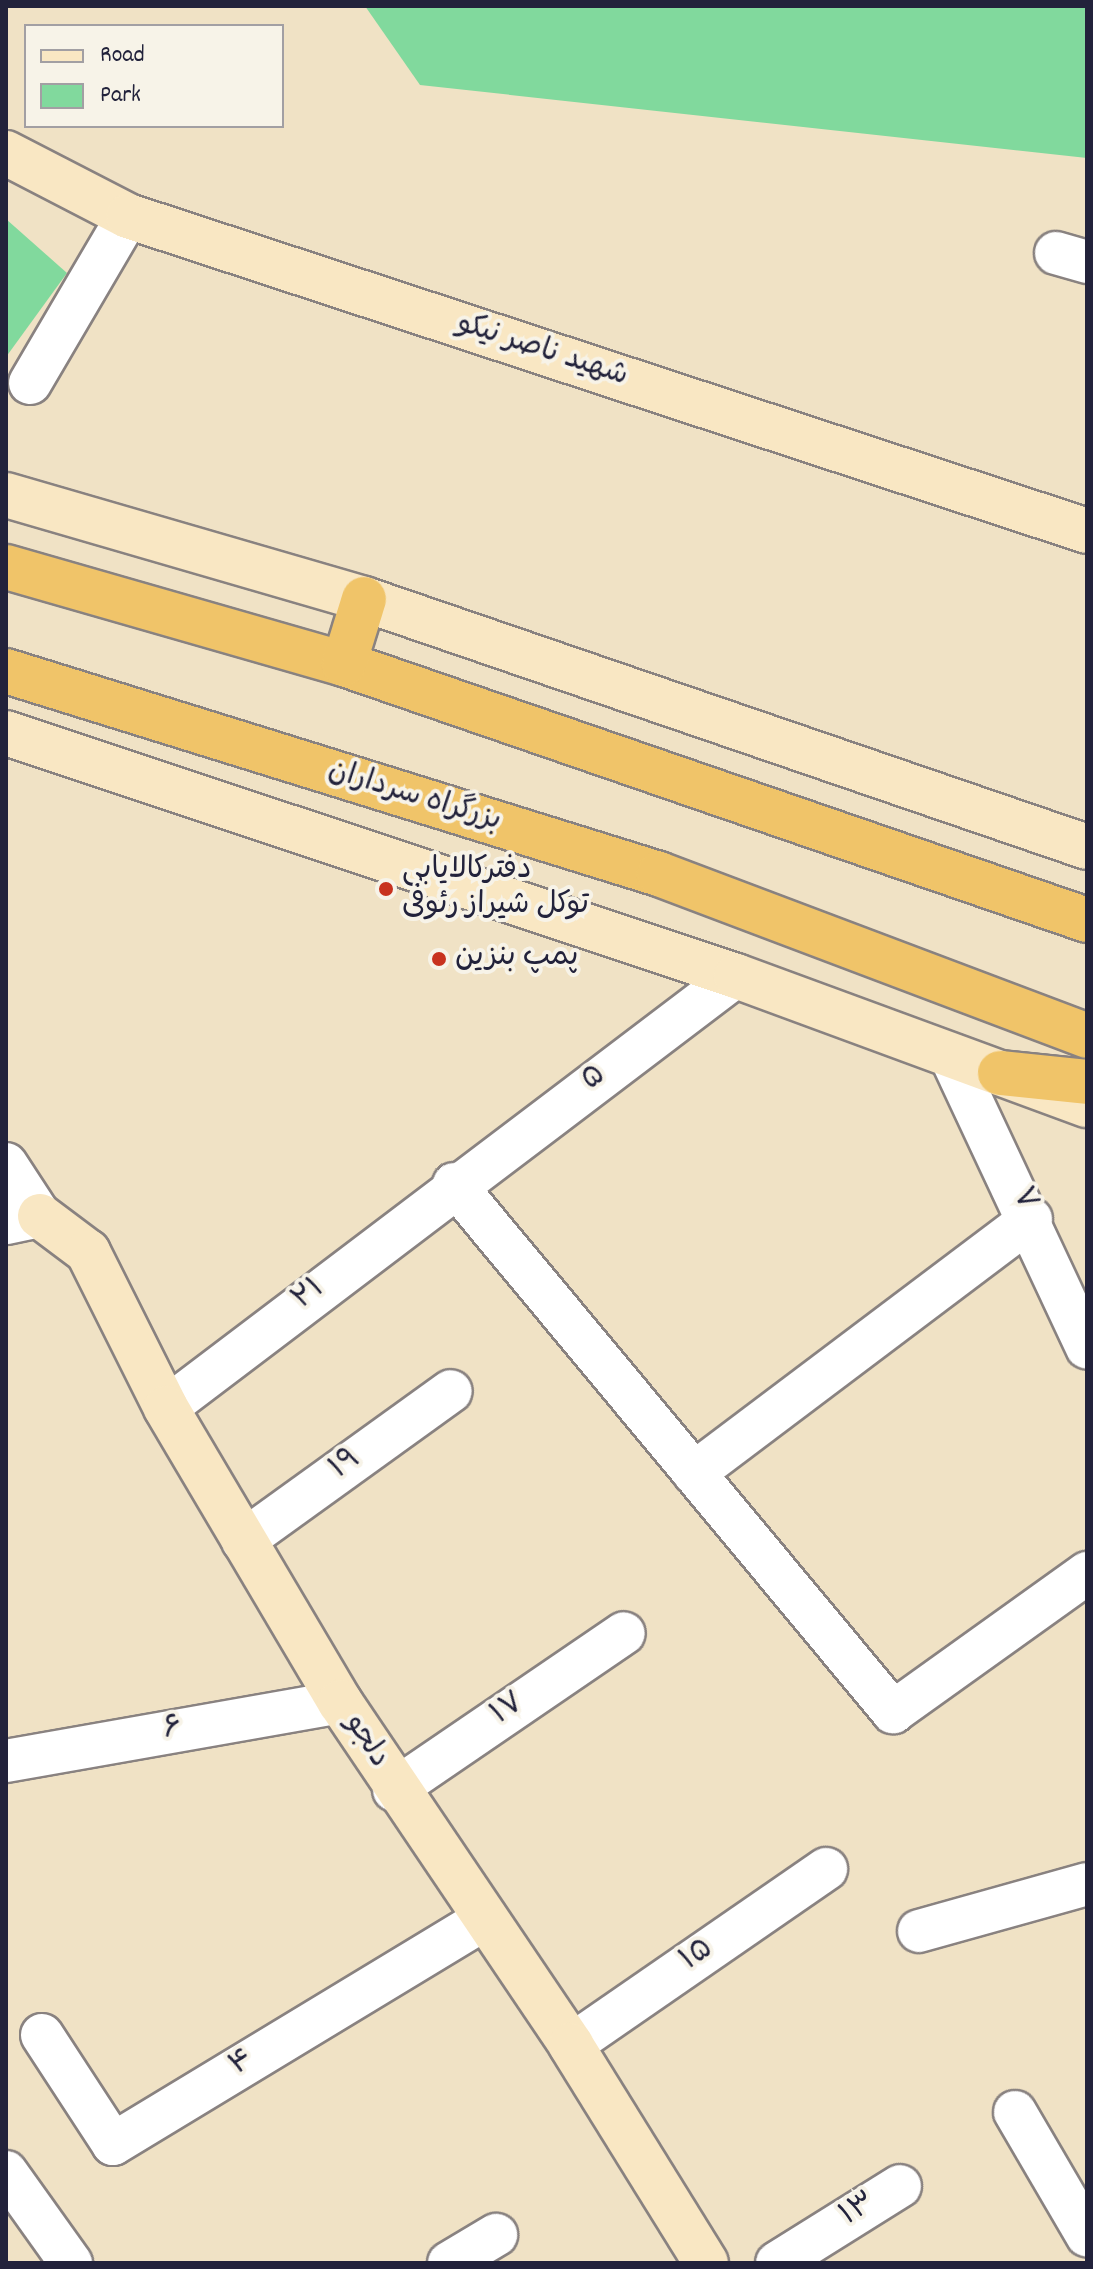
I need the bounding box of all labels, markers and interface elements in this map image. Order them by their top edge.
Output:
legend [24,24,284,128]
text: Road [100,39,145,73]
text: Park [100,79,141,113]
street label: شهید ناصر نیکو [452,307,632,397]
street label: بزرگراه سرداران [323,755,505,841]
place label: دفترکالایابی توکل شیراز رئوفی [402,854,589,924]
marker: دفترکالایابی توکل شیراز رئوفی [377,880,395,898]
place label: پمپ بنزین [455,941,578,977]
marker: پمپ بنزین [430,950,448,968]
street label: ۵ [576,1059,614,1101]
street label: ۷ [1001,1183,1043,1217]
street label: ۲۱ [287,1272,333,1320]
street label: ۱۹ [324,1443,370,1489]
street label: ۱۷ [486,1687,532,1735]
street label: دلجو [335,1709,395,1775]
street label: ۶ [161,1712,185,1750]
street label: ۱۵ [675,1933,721,1981]
street label: ۴ [224,2044,262,2086]
street label: ۱۳ [834,2186,884,2236]

